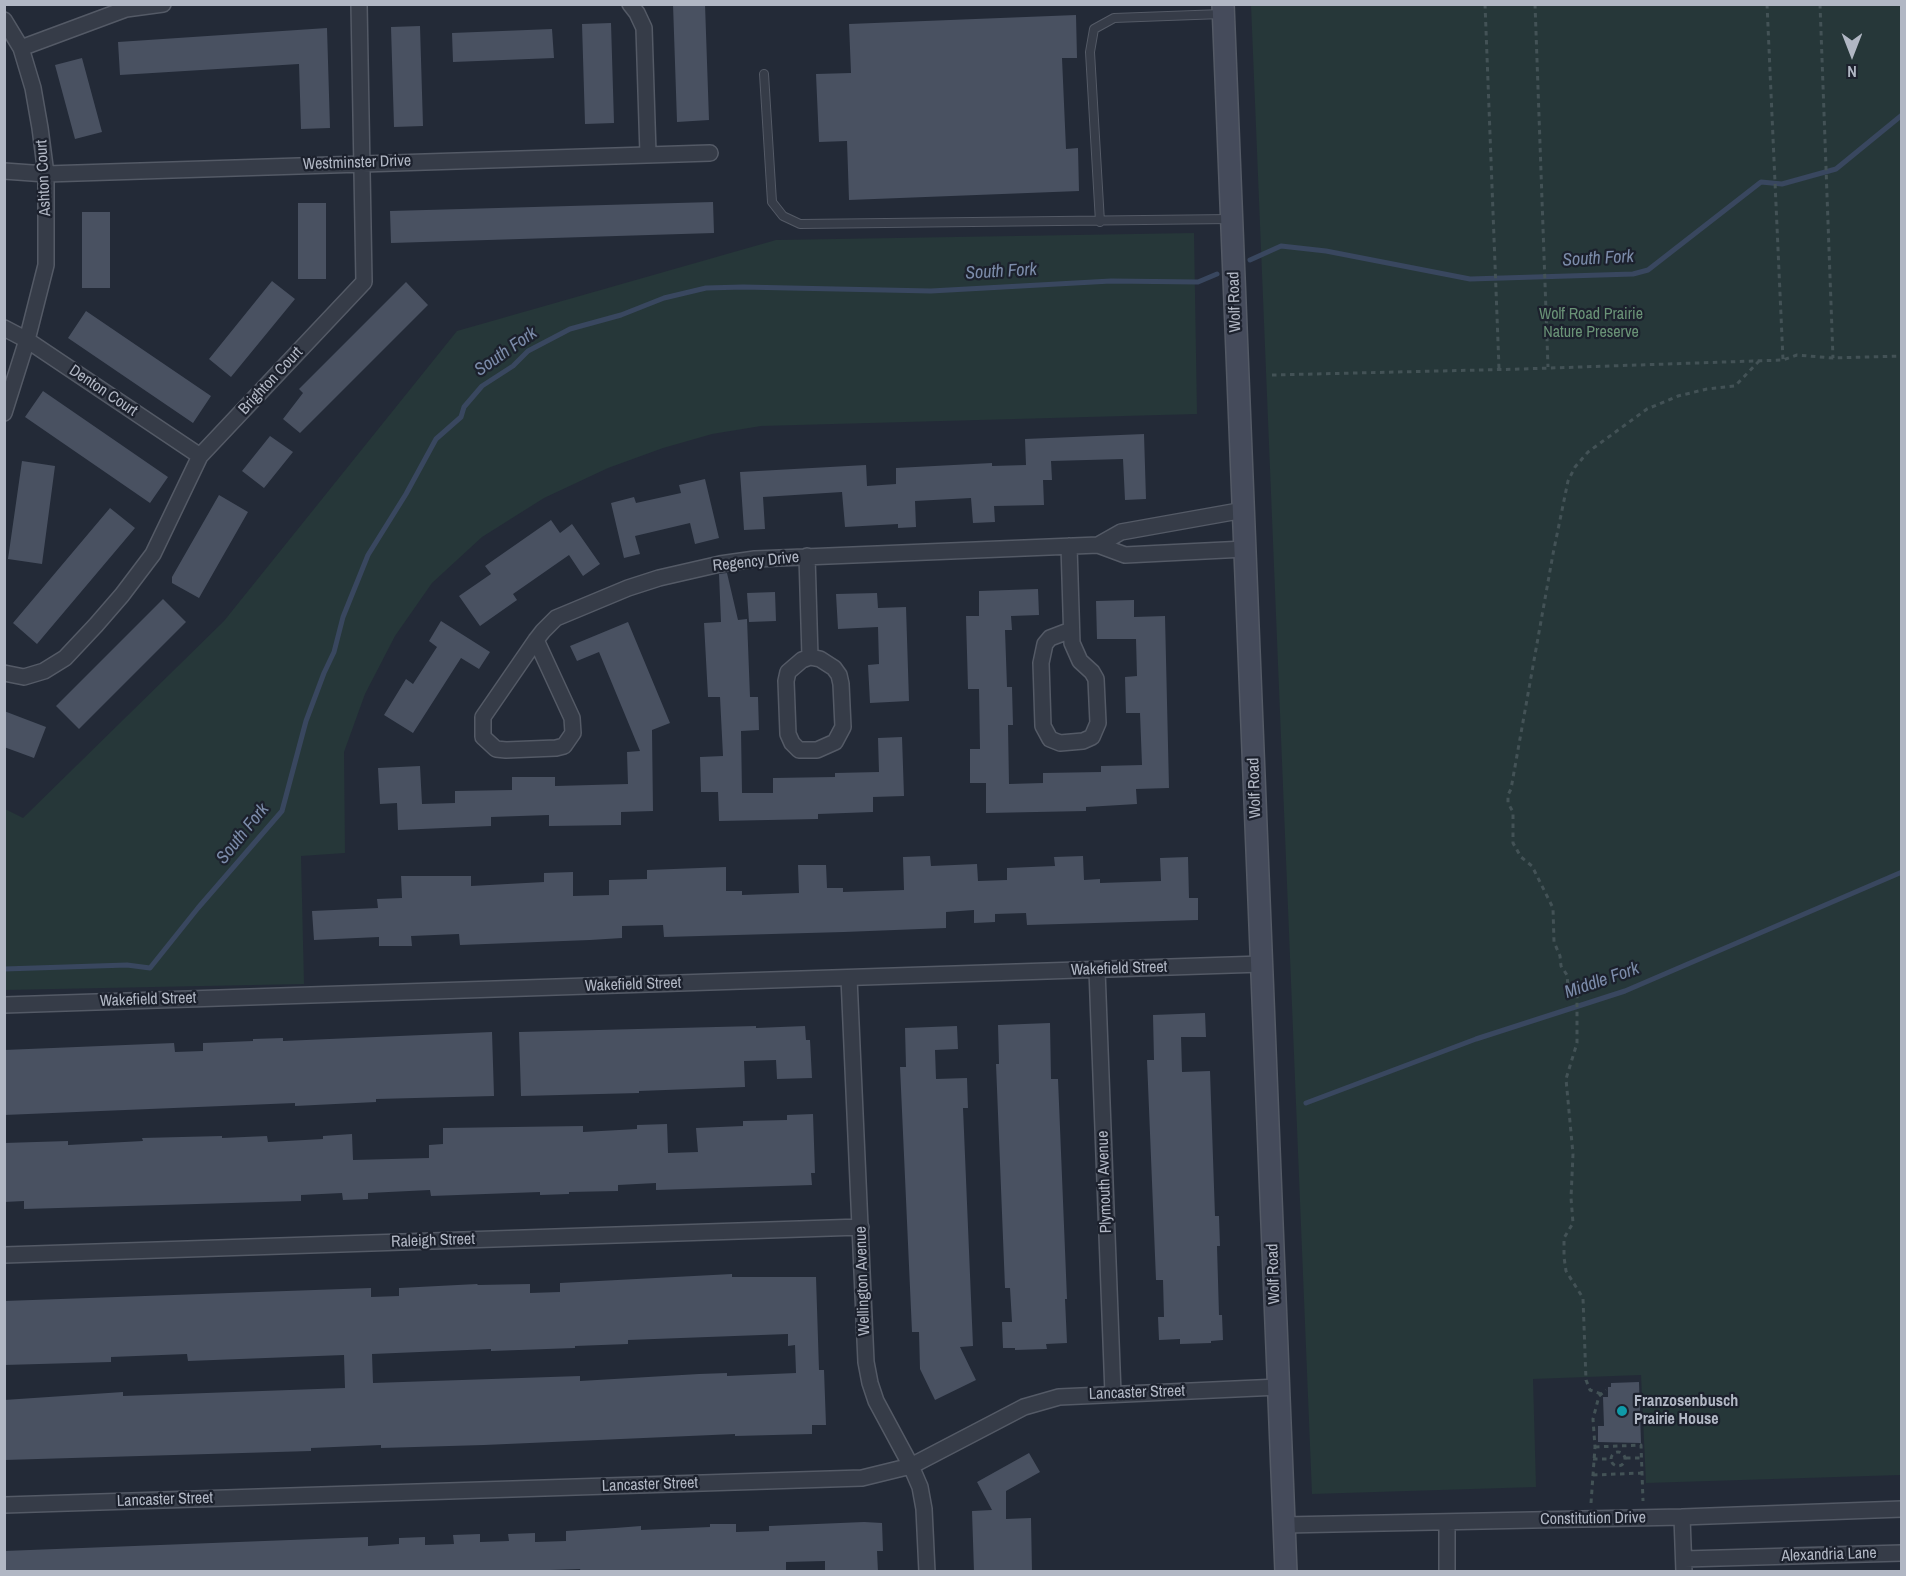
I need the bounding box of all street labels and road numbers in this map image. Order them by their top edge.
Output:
street label: Ashton Court [32,139,56,217]
street label: Westminster Drive [302,152,412,174]
street label: Wolf Road [1224,271,1246,333]
street label: Brighton Court [235,343,307,419]
street label: Denton Court [65,361,141,421]
street label: Regency Drive [712,548,800,576]
street label: Wolf Road [1244,757,1266,819]
street label: Wakefield Street [1070,958,1168,980]
street label: Wakefield Street [584,974,682,996]
street label: Wakefield Street [99,989,197,1011]
street label: Plymouth Avenue [1094,1130,1116,1234]
street label: Wellington Avenue [851,1226,875,1336]
street label: Raleigh Street [391,1230,475,1252]
street label: Wolf Road [1263,1243,1285,1305]
street label: Lancaster Street [1089,1382,1185,1404]
street label: Lancaster Street [602,1474,698,1496]
street label: Lancaster Street [117,1489,213,1511]
street label: Constitution Drive [1540,1508,1646,1530]
street label: Alexandria Lane [1781,1544,1877,1566]

